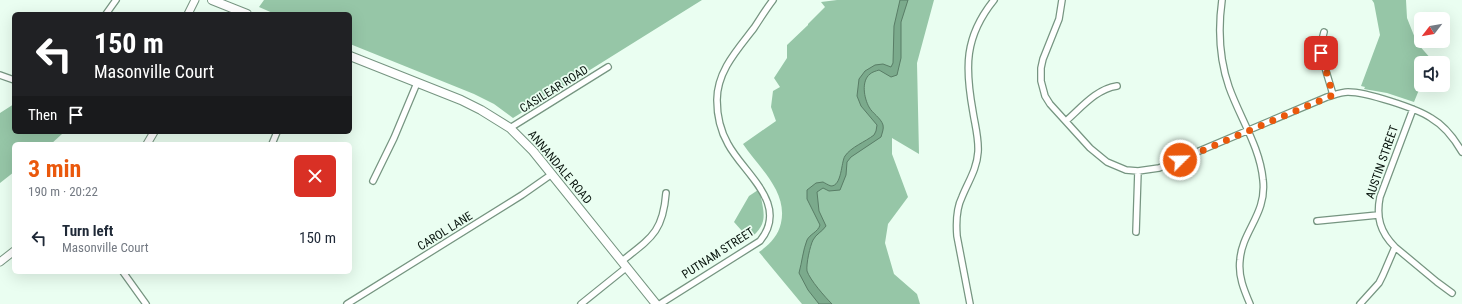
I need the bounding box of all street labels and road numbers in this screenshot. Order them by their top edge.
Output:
street label: CASILEAR ROAD [517,62,591,116]
street label: AUSTIN STREET [1363,124,1401,200]
street label: ANNANDALE ROAD [525,127,595,207]
street label: CAROL LANE [415,209,475,253]
street label: PUTNAM STREET [679,225,757,281]

